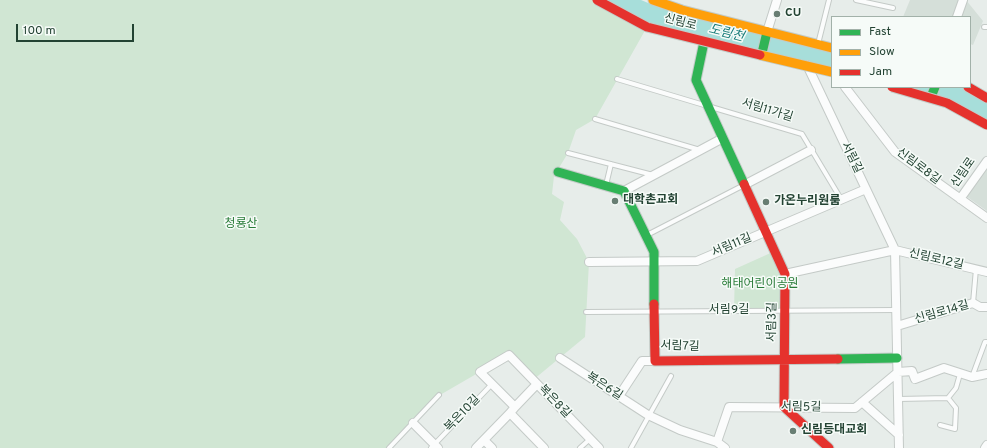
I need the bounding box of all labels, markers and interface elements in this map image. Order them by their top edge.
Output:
place label: CU [785,7,801,21]
marker: CU [772,9,782,19]
street label: 신림로 [662,12,698,34]
scale bar [18,16,136,42]
legend [831,16,971,88]
water label: 도림천 [707,22,745,46]
text: 100 m [23,23,56,39]
text: Fast [869,24,891,40]
text: Slow [869,44,895,60]
text: Jam [869,64,892,80]
street label: 서림11가길 [739,96,795,126]
street label: 서림길 [837,140,865,176]
street label: 신림로8길 [893,146,943,188]
street label: 신림로 [949,155,979,191]
place label: 대학촌교회 [623,194,678,208]
place label: 가온누리원룸 [774,195,840,209]
marker: 대학촌교회 [610,196,620,206]
marker: 가온누리원룸 [761,197,771,207]
park label: 청룡산 [224,218,258,232]
street label: 서림11길 [710,231,754,261]
street label: 신림로12길 [907,247,965,273]
park label: 해태어린이공원 [721,278,799,292]
street label: 신림로14길 [913,298,971,328]
street label: 서림3길 [765,302,781,342]
street label: 서림9길 [709,304,749,318]
street label: 서림7길 [660,339,700,355]
street label: 복은6길 [583,370,625,404]
street label: 복은8길 [535,382,573,422]
street label: 복은10길 [442,393,484,435]
street label: 서림5길 [781,400,821,416]
place label: 신림등대교회 [801,424,867,438]
marker: 신림등대교회 [788,426,798,436]

